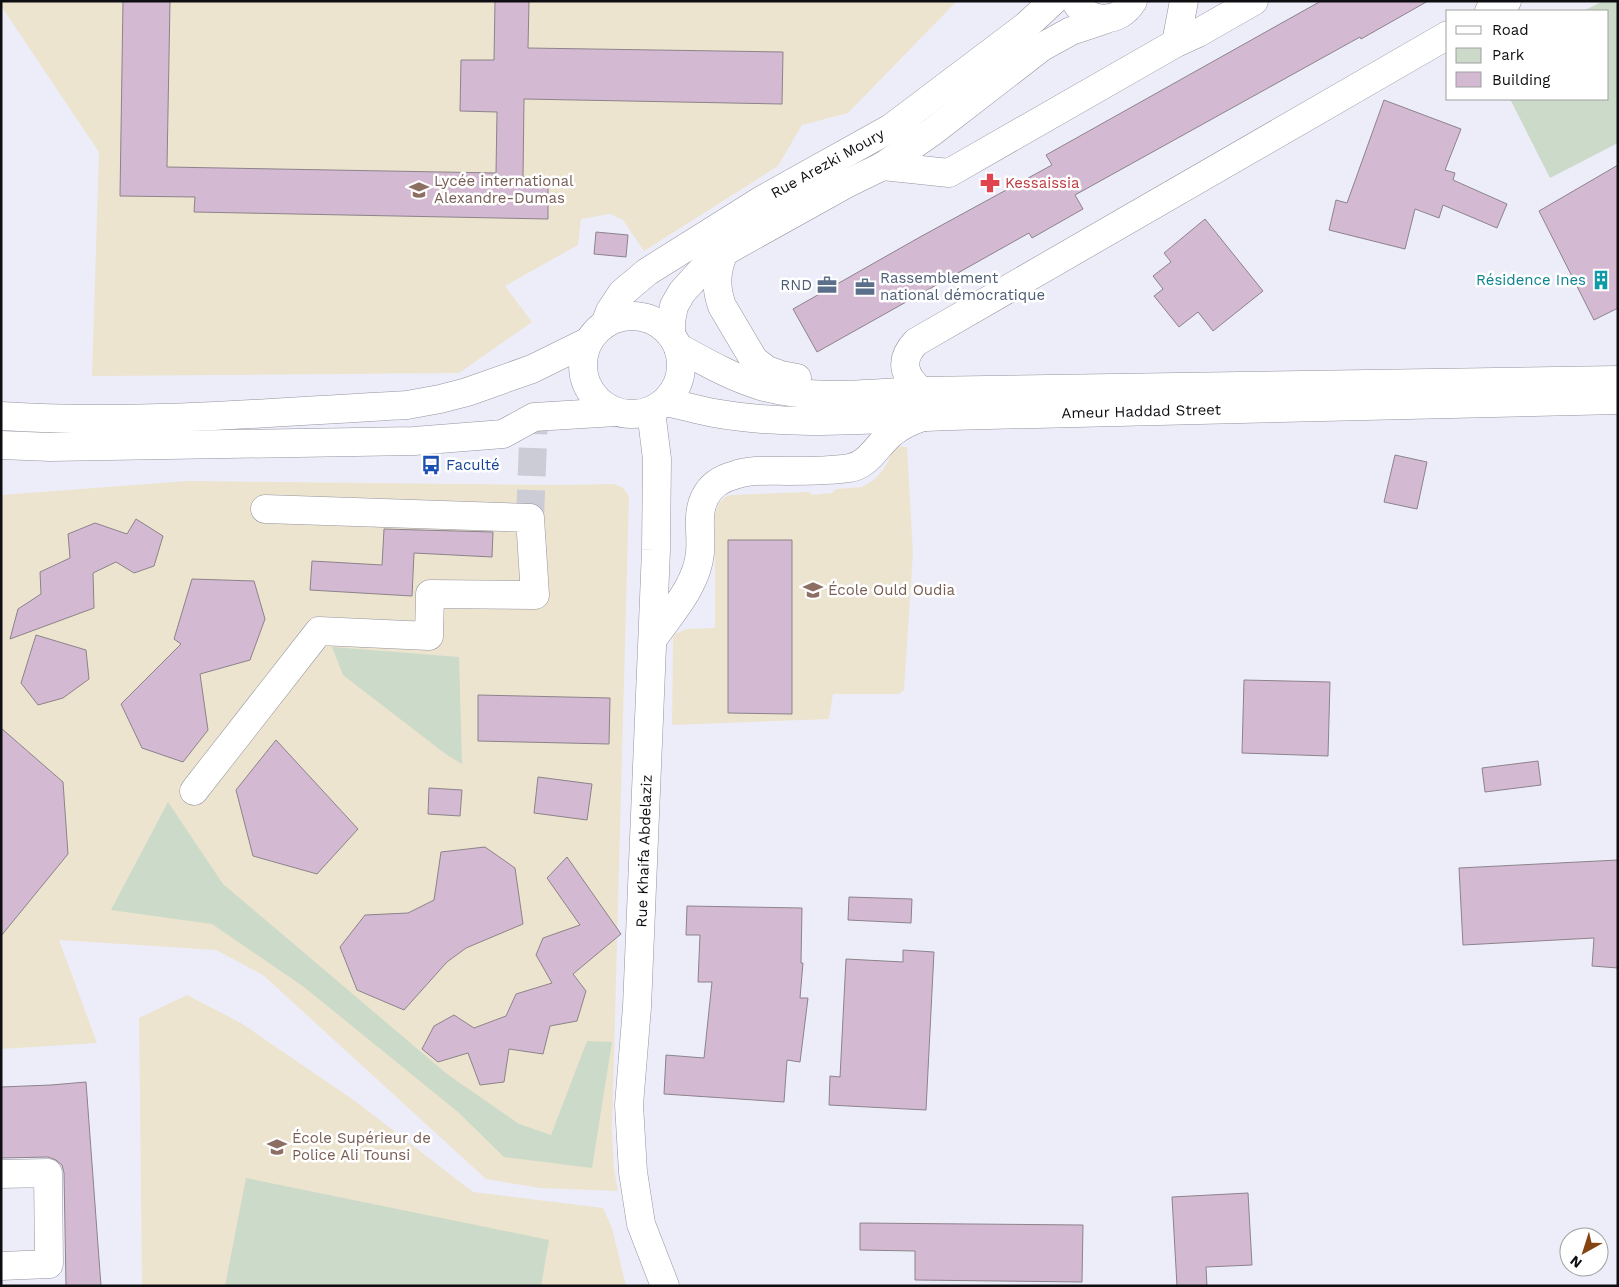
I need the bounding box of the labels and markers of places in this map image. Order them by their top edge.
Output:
place label: Lycée international Alexandre-Dumas [434,172,574,207]
pharmacy icon: Kessaissia [979,172,1001,194]
place label: Kessaissia [1005,174,1080,192]
school or university icon: Lycée international Alexandre-Dumas [408,179,430,201]
place label: Rassemblement national démocratique [880,269,1045,304]
building icon: Résidence Ines [1590,269,1612,291]
place label: Résidence Ines [1476,271,1586,289]
office icon: RND [816,274,838,296]
place label: RND [780,276,812,294]
office icon: Rassemblement national démocratique [854,276,876,298]
bus stop icon: Faculté [420,454,442,476]
place label: Faculté [446,456,500,474]
school or university icon: École Ould Oudia [802,579,824,601]
place label: École Ould Oudia [828,581,956,599]
place label: École Supérieur de Police Ali Tounsi [292,1129,431,1164]
school or university icon: École Supérieur de Police Ali Tounsi [266,1136,288,1158]

